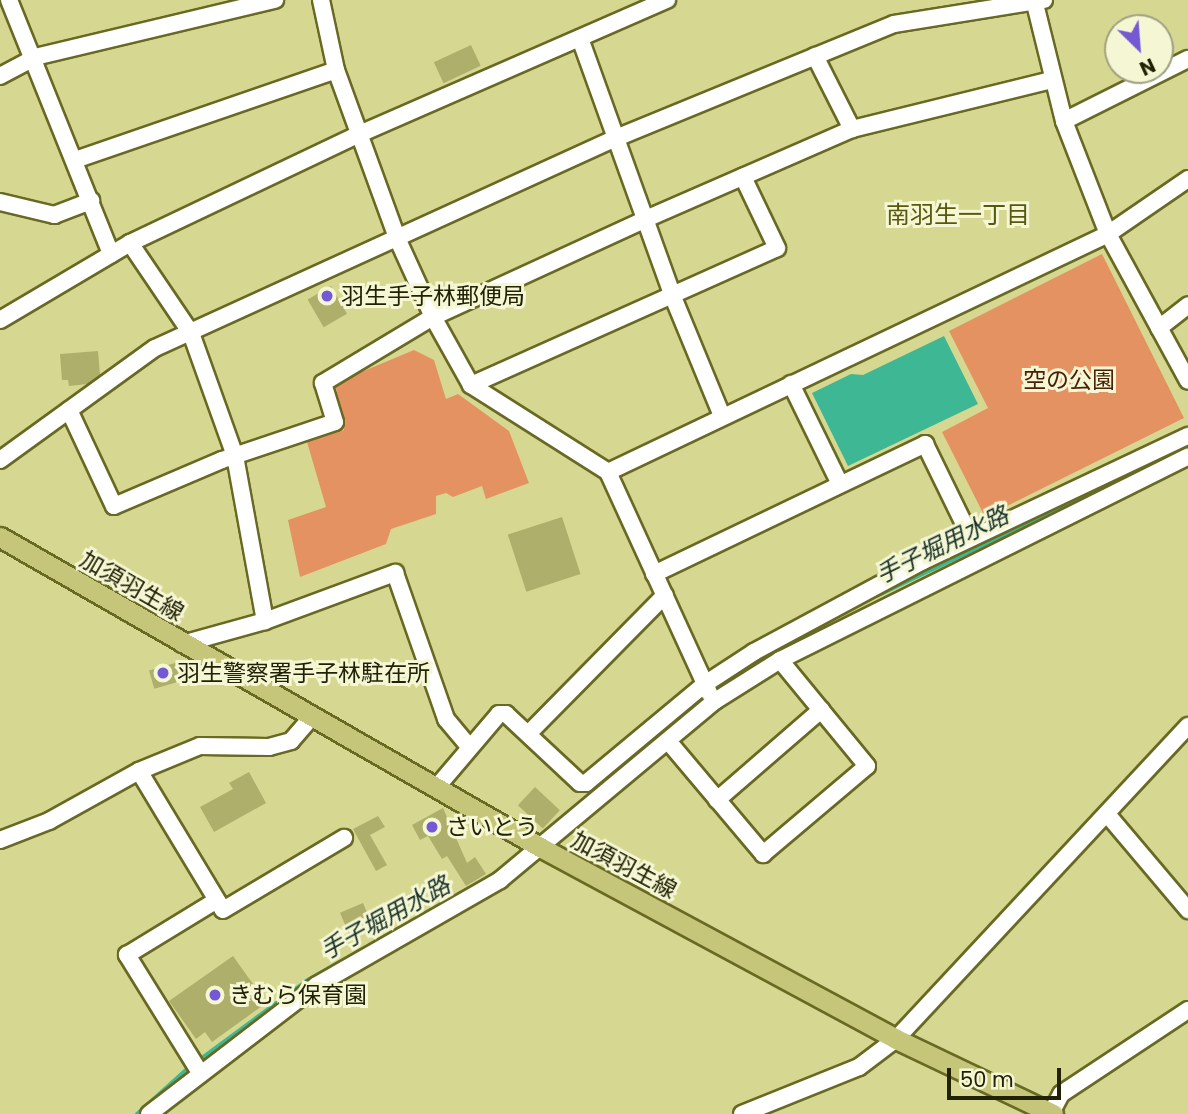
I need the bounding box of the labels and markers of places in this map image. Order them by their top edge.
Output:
place label: 羽生手子林郵便局 [341,282,525,310]
marker: 羽生手子林郵便局 [319,288,335,304]
place label: 羽生警察署手子林駐在所 [177,659,430,687]
marker: 羽生警察署手子林駐在所 [155,665,171,681]
place label: さいとう [446,813,538,841]
marker: さいとう [424,819,440,835]
place label: きむら保育園 [229,981,367,1009]
marker: きむら保育園 [207,987,223,1003]

